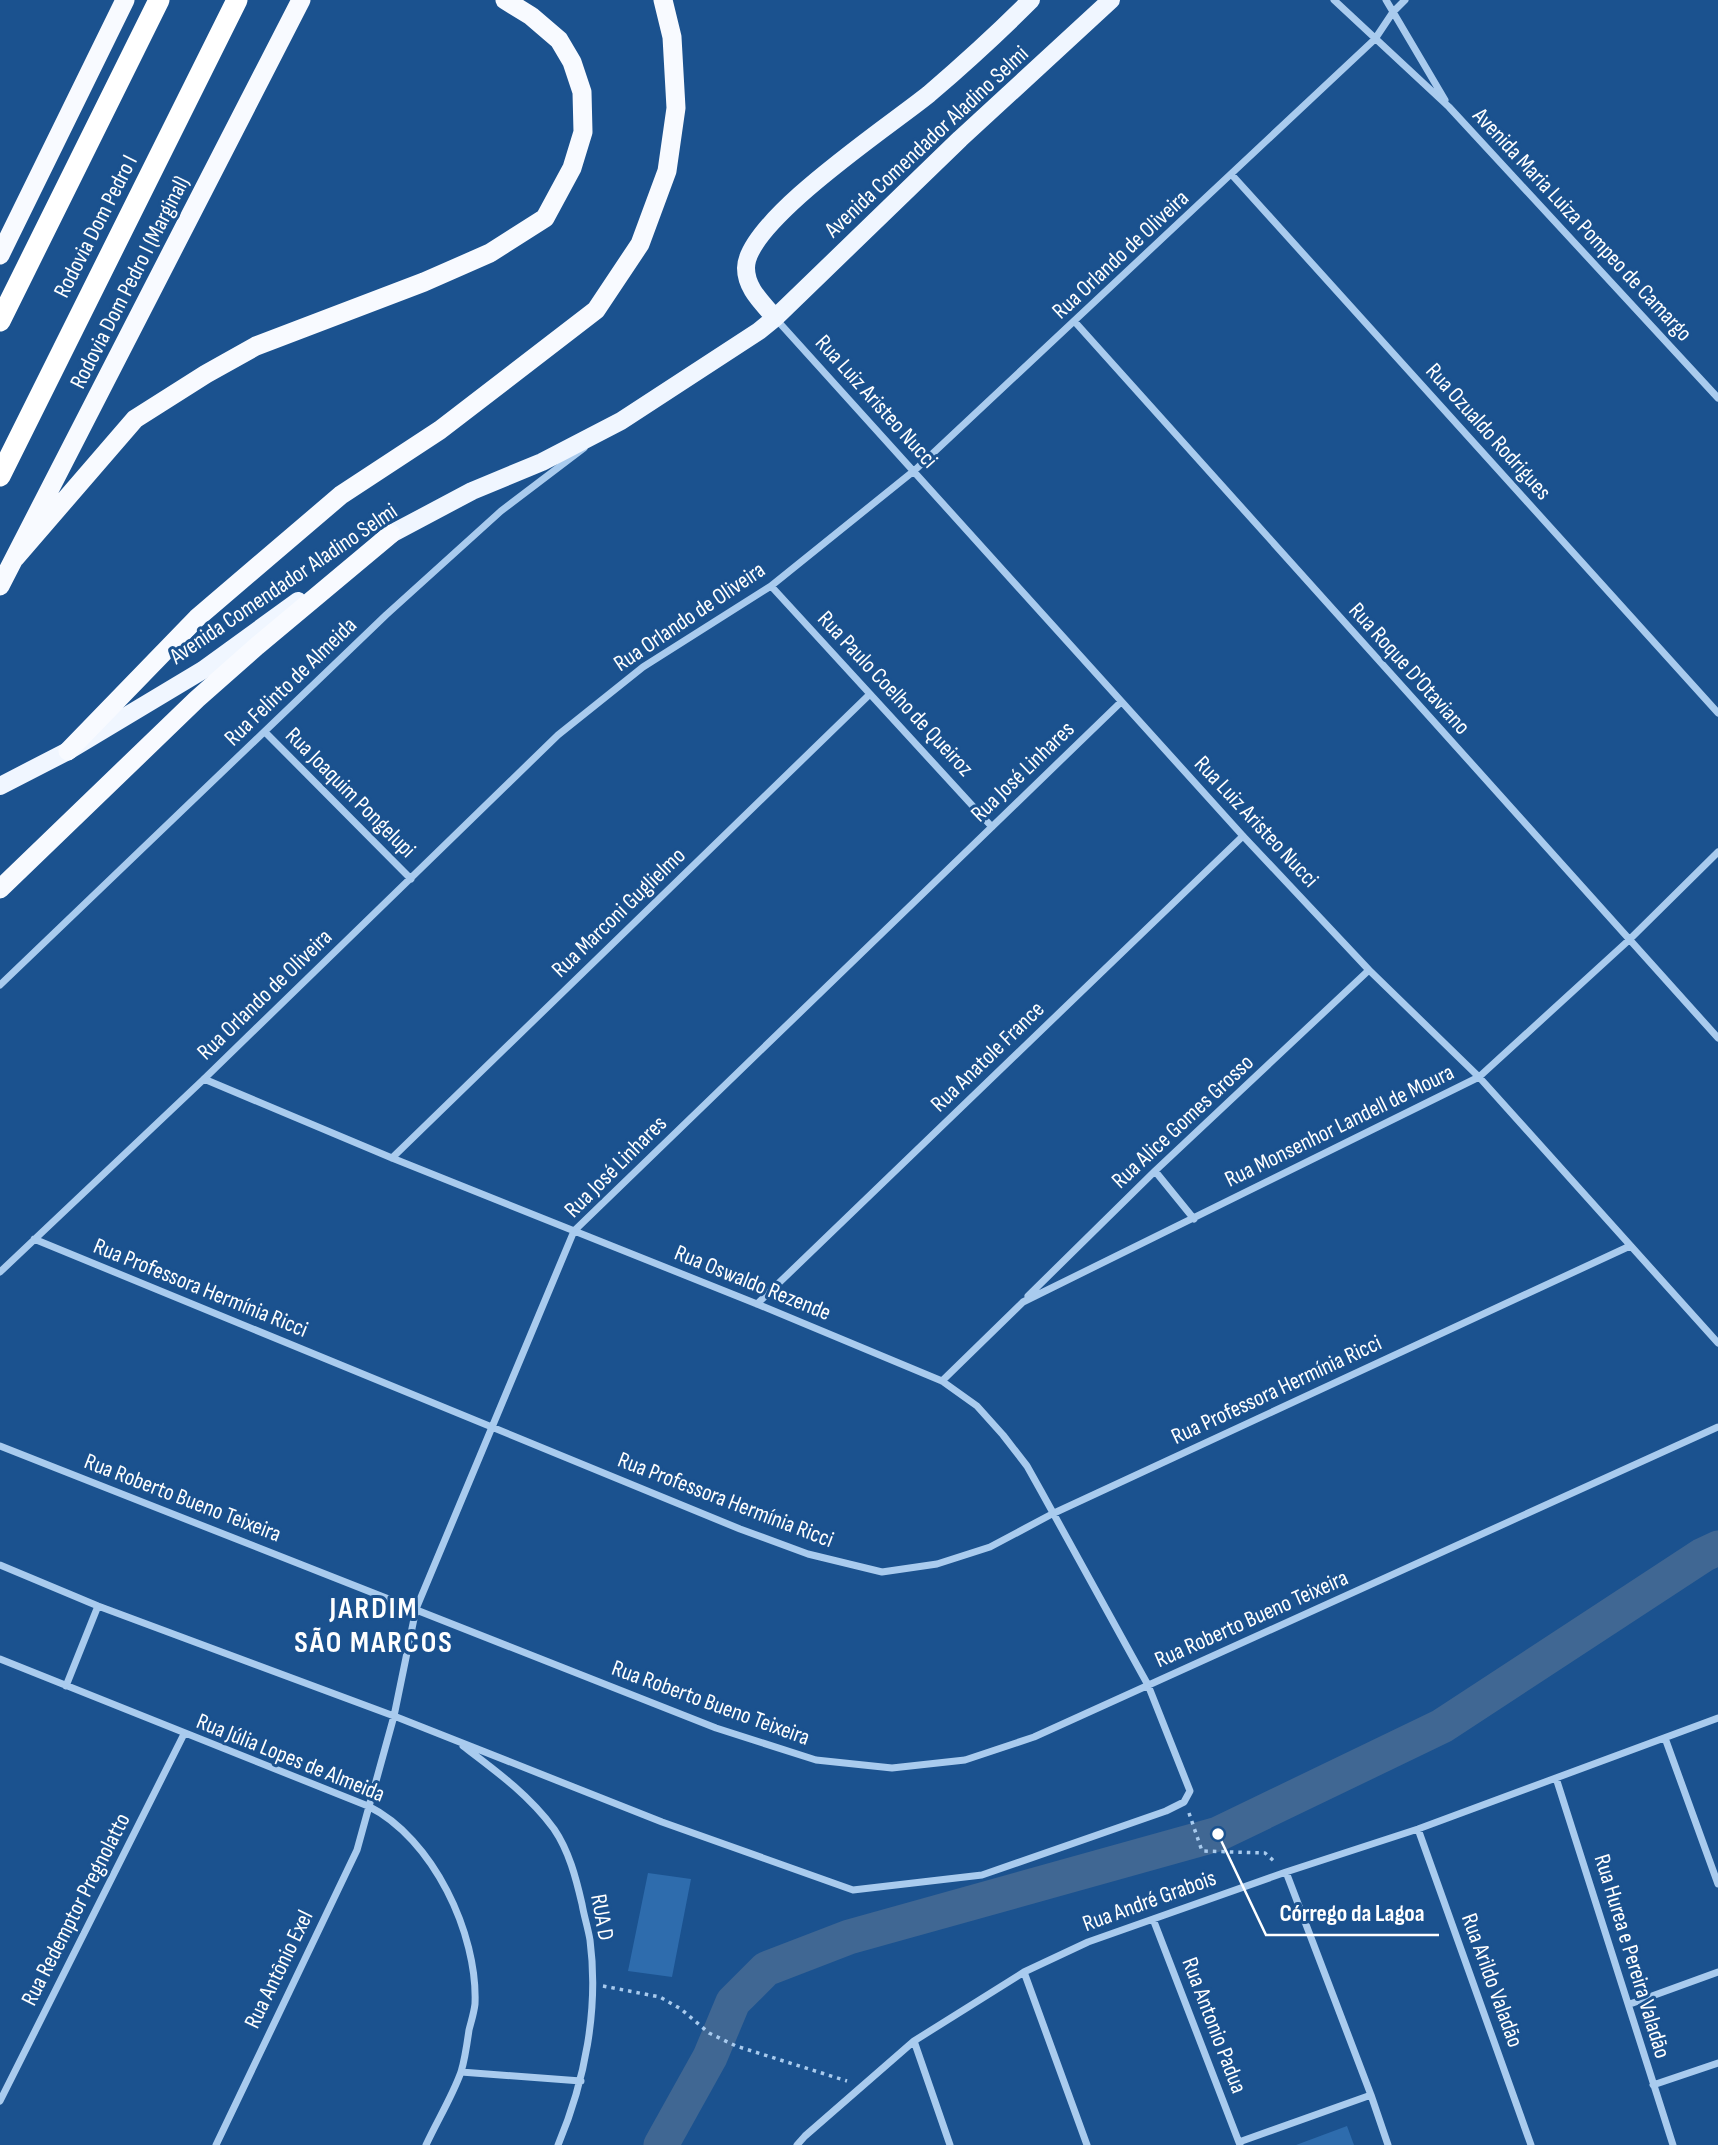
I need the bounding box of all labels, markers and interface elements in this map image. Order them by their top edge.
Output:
street label: Avenida Comendador Aladino Selmi [818,40,1034,244]
street label: Avenida Maria Luiza Pompeo de Camargo [1466,101,1698,347]
street label: Rodovia Dom Pedro I [48,150,144,303]
street label: Rodovia Dom Pedro I (Marginal) [64,171,196,394]
street label: Rua Orlando de Oliveira [1047,184,1195,325]
street label: Rua Luiz Aristeo Nucci [809,329,943,474]
street label: Rua Ozualdo Rodrigues [1419,357,1557,506]
street label: Avenida Comendador Aladino Selmi [164,497,403,671]
street label: Rua Orlando de Oliveira [608,556,771,678]
street label: Rua Roque D'Otaviano [1343,597,1476,740]
street label: Rua Paulo Coelho de Queiroz [811,605,979,782]
street label: Rua Felinto de Almeida [219,612,363,752]
street label: Rua José Linhares [965,715,1080,828]
street label: Rua Joaquim Pongelupi [279,722,421,864]
street label: Rua Luiz Aristeo Nucci [1188,750,1324,893]
street label: Rua Marconi Guglielmo [546,842,691,984]
street label: Rua Orlando de Oliveira [191,923,338,1066]
street label: Rua Anatole France [925,995,1050,1118]
street label: Rua Alice Gomes Grosso [1106,1049,1260,1195]
street label: Rua Monsenhor Landell de Moura [1220,1058,1459,1194]
street label: Rua José Linhares [559,1110,673,1224]
street label: Rua Professora Hermínia Ricci [89,1232,312,1344]
street label: Rua Oswaldo Rezende [670,1239,835,1327]
street label: Rua Professora Hermínia Ricci [1167,1329,1386,1451]
street label: Rua Professora Hermínia Ricci [614,1446,837,1554]
street label: Rua Roberto Bueno Teixeira [80,1447,285,1548]
street label: Rua Roberto Bueno Teixeira [1150,1564,1352,1674]
district label: JARDIM SÃO MARCOS [294,1591,454,1661]
street label: Rua Roberto Bueno Teixeira [608,1654,813,1752]
street label: Rua Júlia Lopes de Almeida [192,1707,389,1809]
street label: Rua Redemptor Pregnolatto [15,1808,137,2010]
street label: Rua Hurea e Pereira Valadão [1588,1851,1676,2062]
street label: Rua André Grabois [1079,1864,1220,1938]
callout: Córrego da Lagoa [1266,1890,1439,1935]
street label: RUA D [584,1892,620,1943]
text: Córrego da Lagoa [1279,1899,1425,1928]
street label: Rua Antônio Exel [238,1906,320,2033]
street label: Rua Arildo Valadão [1455,1909,1529,2051]
street label: Rua Antonio Padua [1175,1954,1253,2097]

